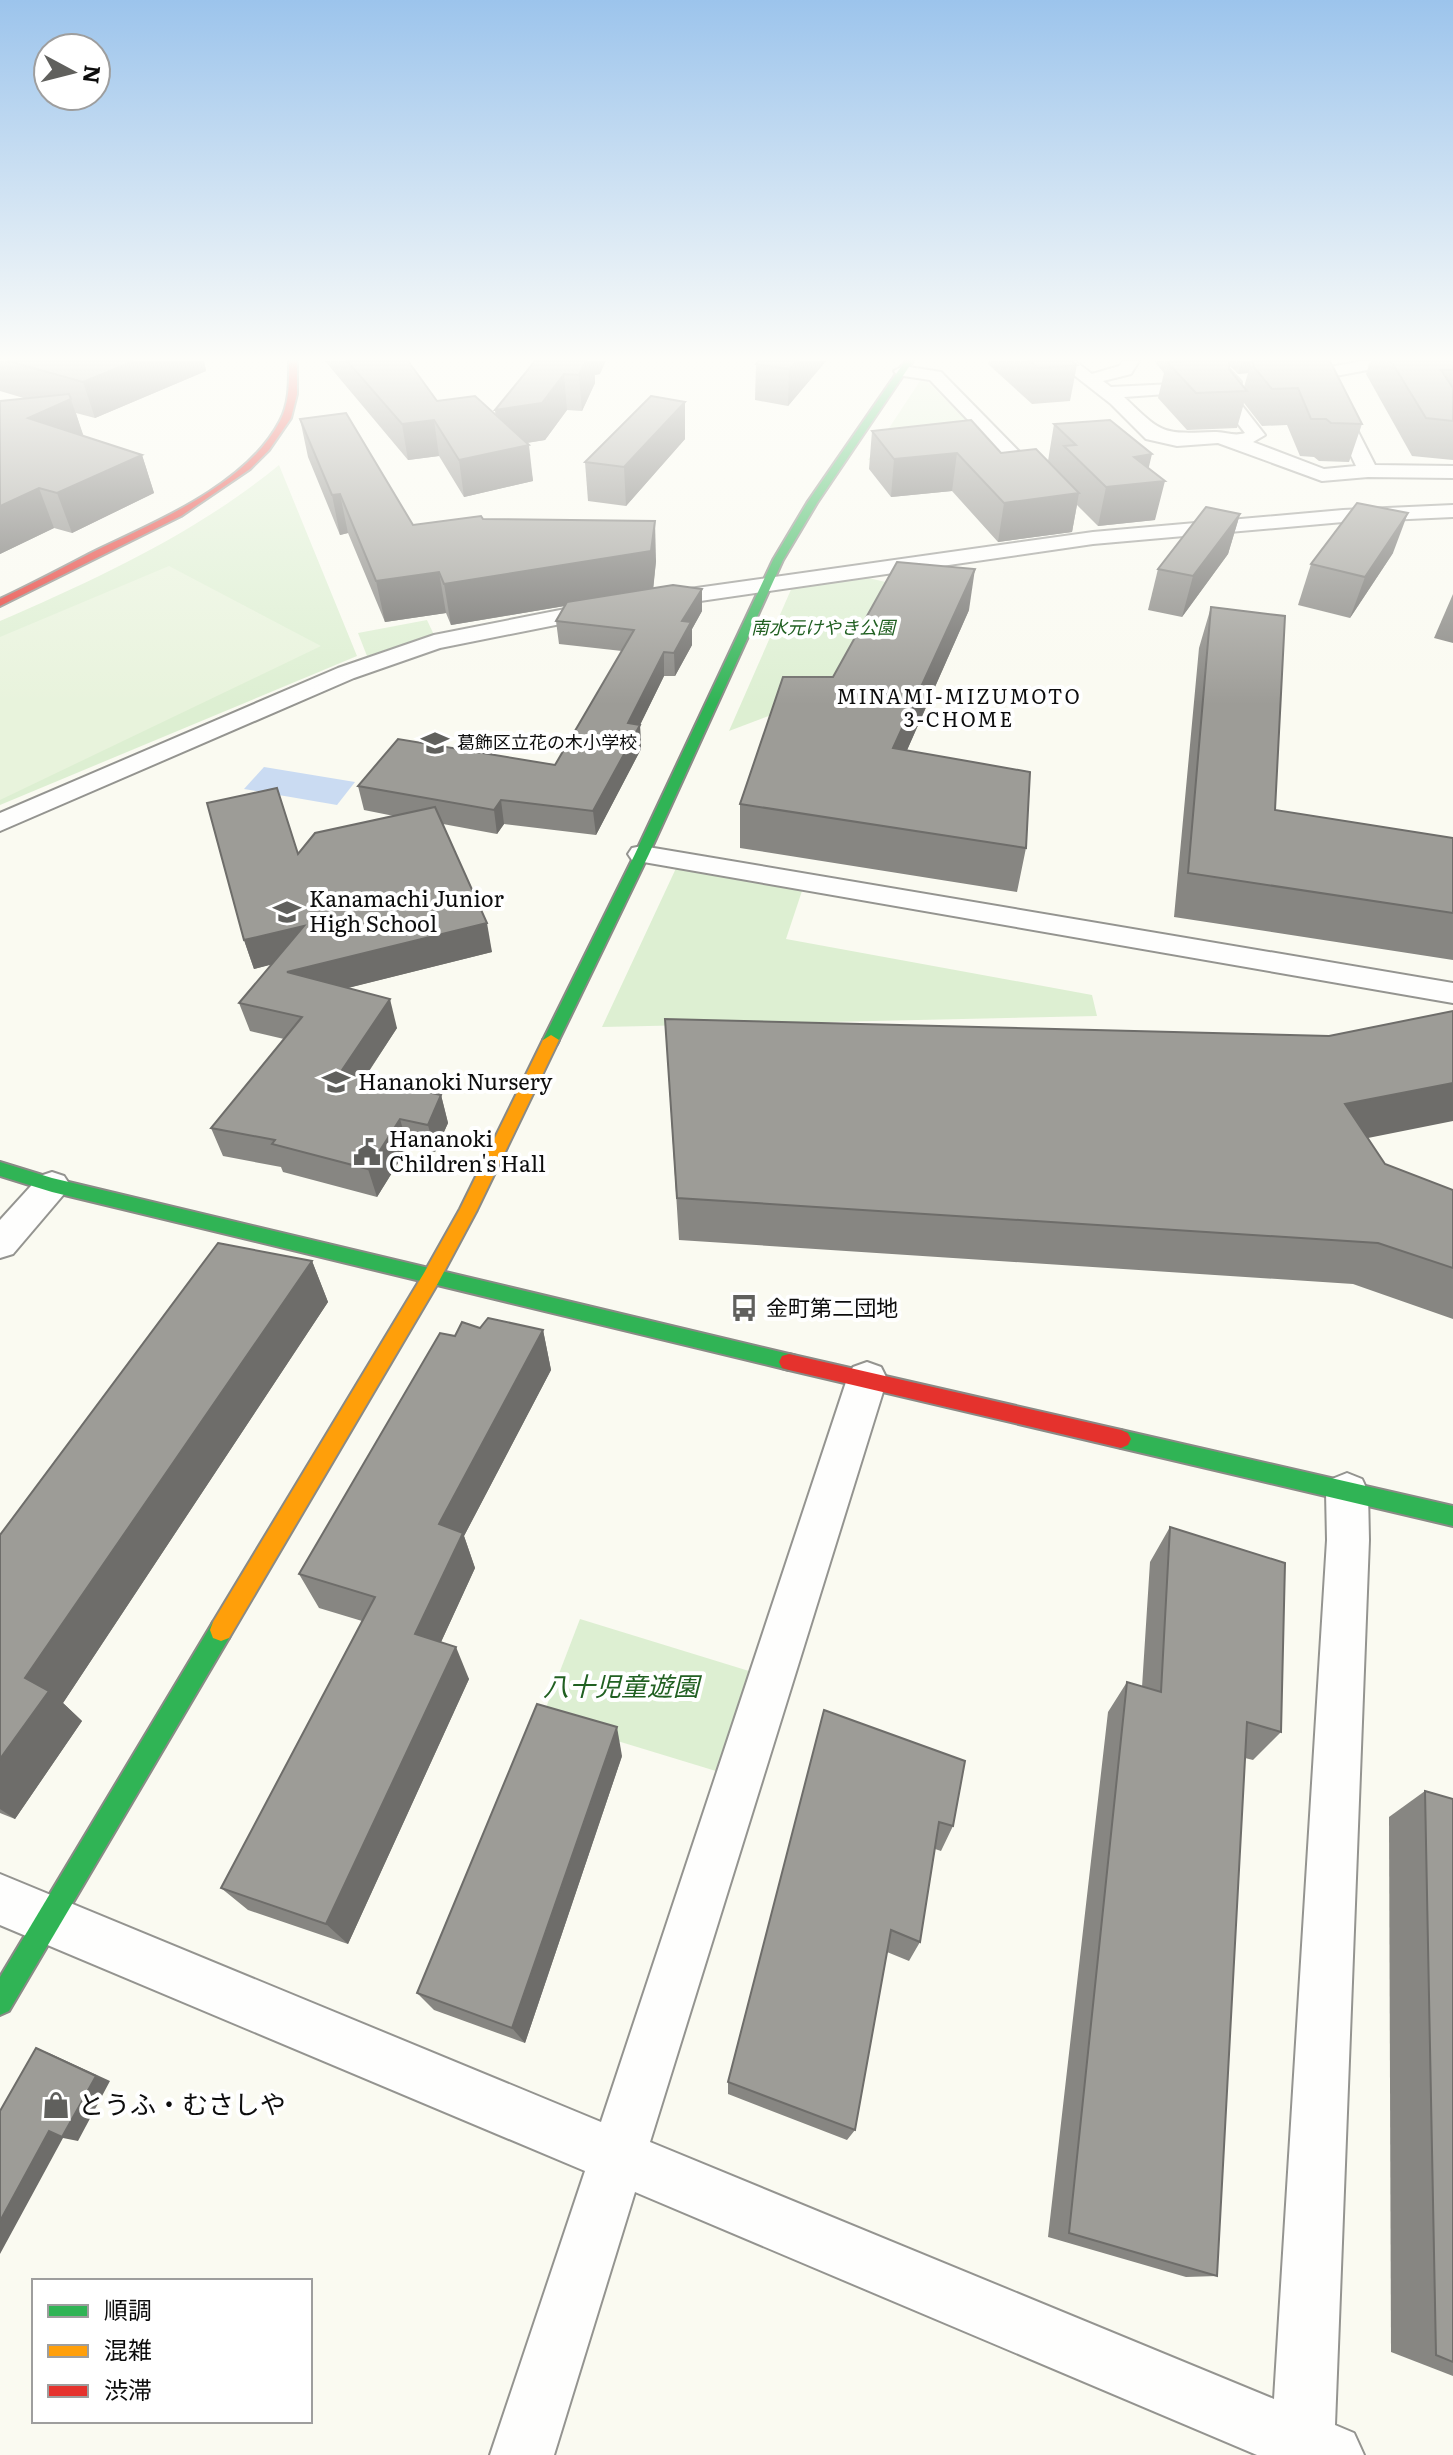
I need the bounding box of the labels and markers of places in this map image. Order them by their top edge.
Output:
school or university icon: 葛飾区立花の木小学校 [420,728,450,758]
place label: 葛飾区立花の木小学校 [457,728,637,755]
place label: Kanamachi Junior High School [309,881,504,939]
school or university icon: Kanamachi Junior High School [272,897,302,927]
place label: Hananoki Nursery [358,1064,553,1097]
school or university icon: Hananoki Nursery [321,1067,351,1097]
place label: Hananoki Children's Hall [389,1121,546,1179]
public building icon: Hananoki Children's Hall [352,1137,382,1167]
place label: 金町第二団地 [766,1290,898,1323]
bus stop icon: 金町第二団地 [729,1293,759,1323]
place label: とうふ・むさしや [78,2083,286,2122]
shop icon: とうふ・むさしや [41,2090,71,2120]

